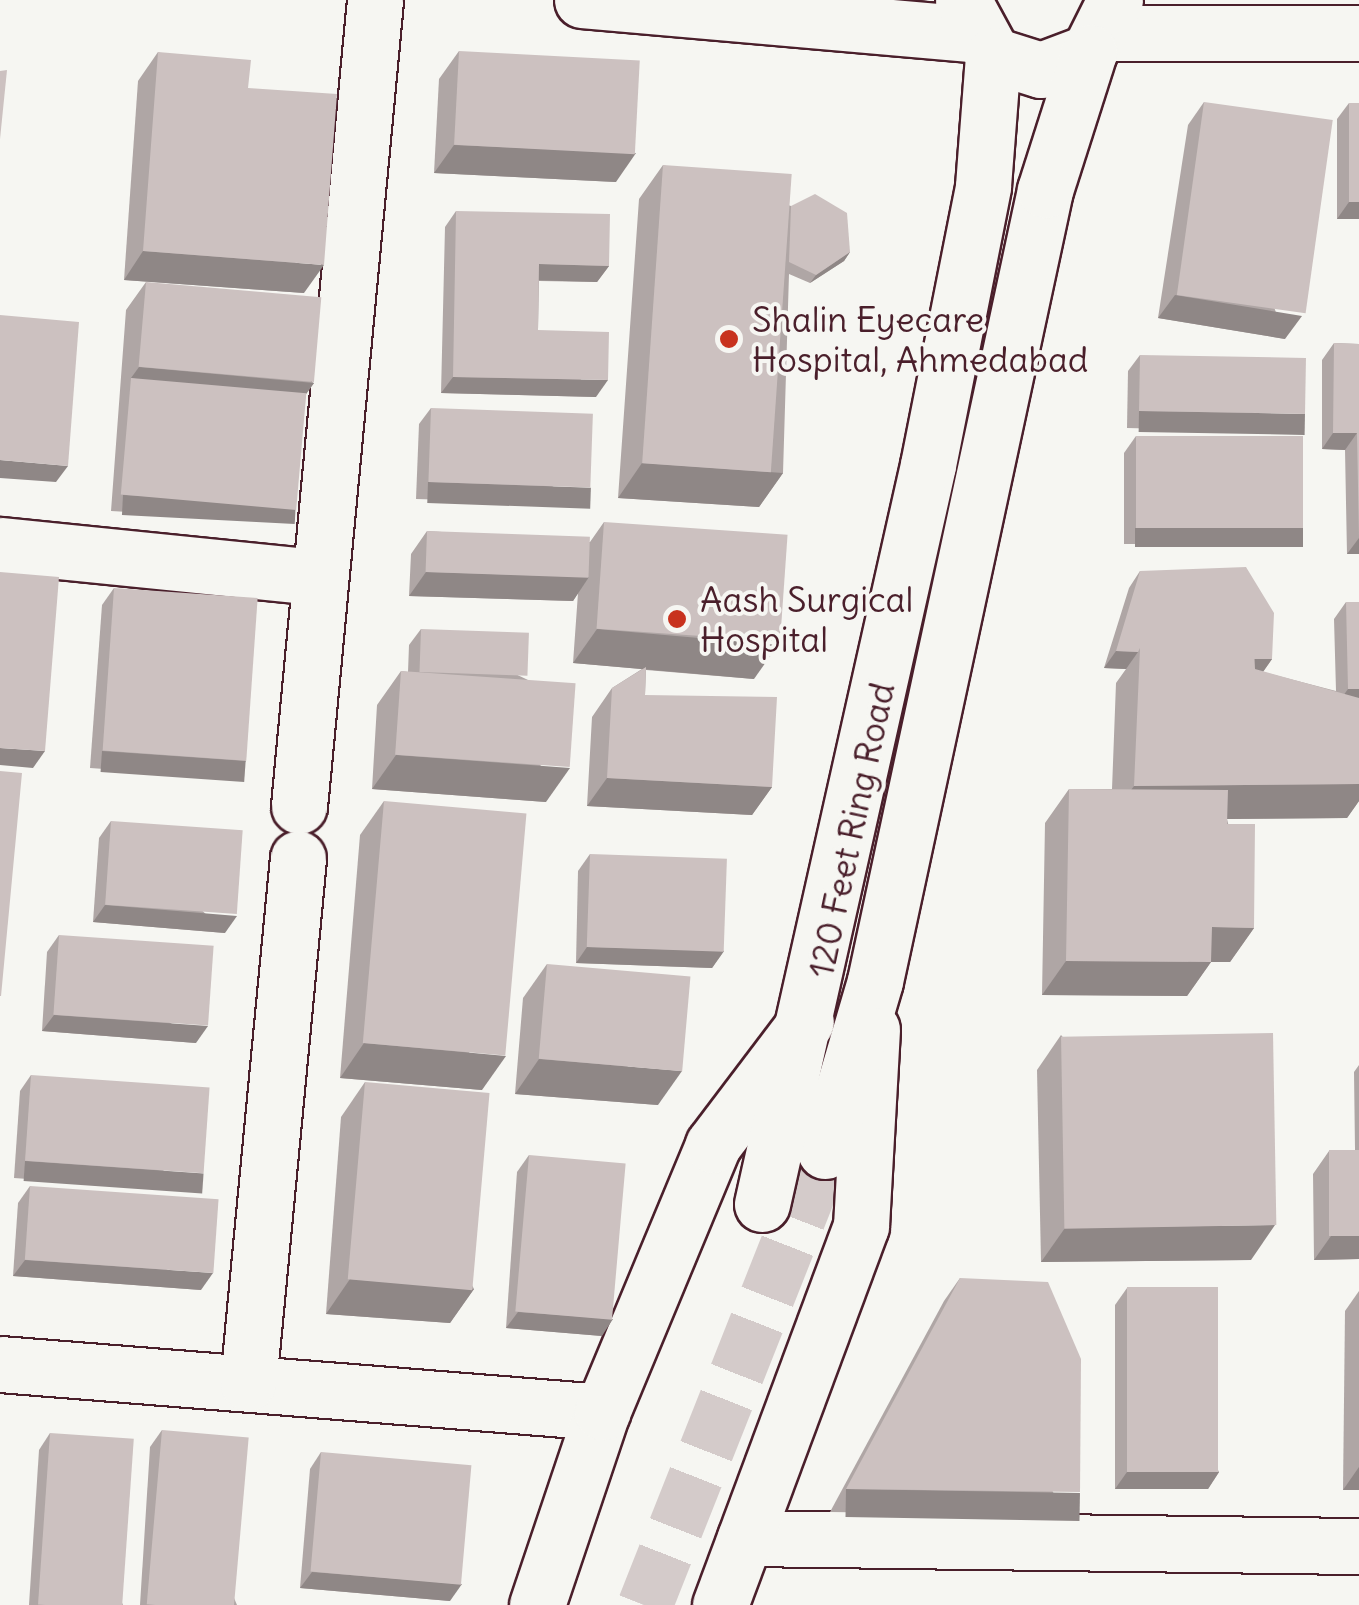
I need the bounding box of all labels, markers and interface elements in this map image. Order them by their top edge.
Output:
place label: Shalin Eyecare Hospital, Ahmedabad [752,298,1088,380]
marker: Shalin Eyecare Hospital, Ahmedabad [716,326,742,352]
place label: Aash Surgical Hospital [700,578,913,660]
marker: Aash Surgical Hospital [664,606,690,632]
street label: 120 Feet Ring Road [799,679,903,981]

